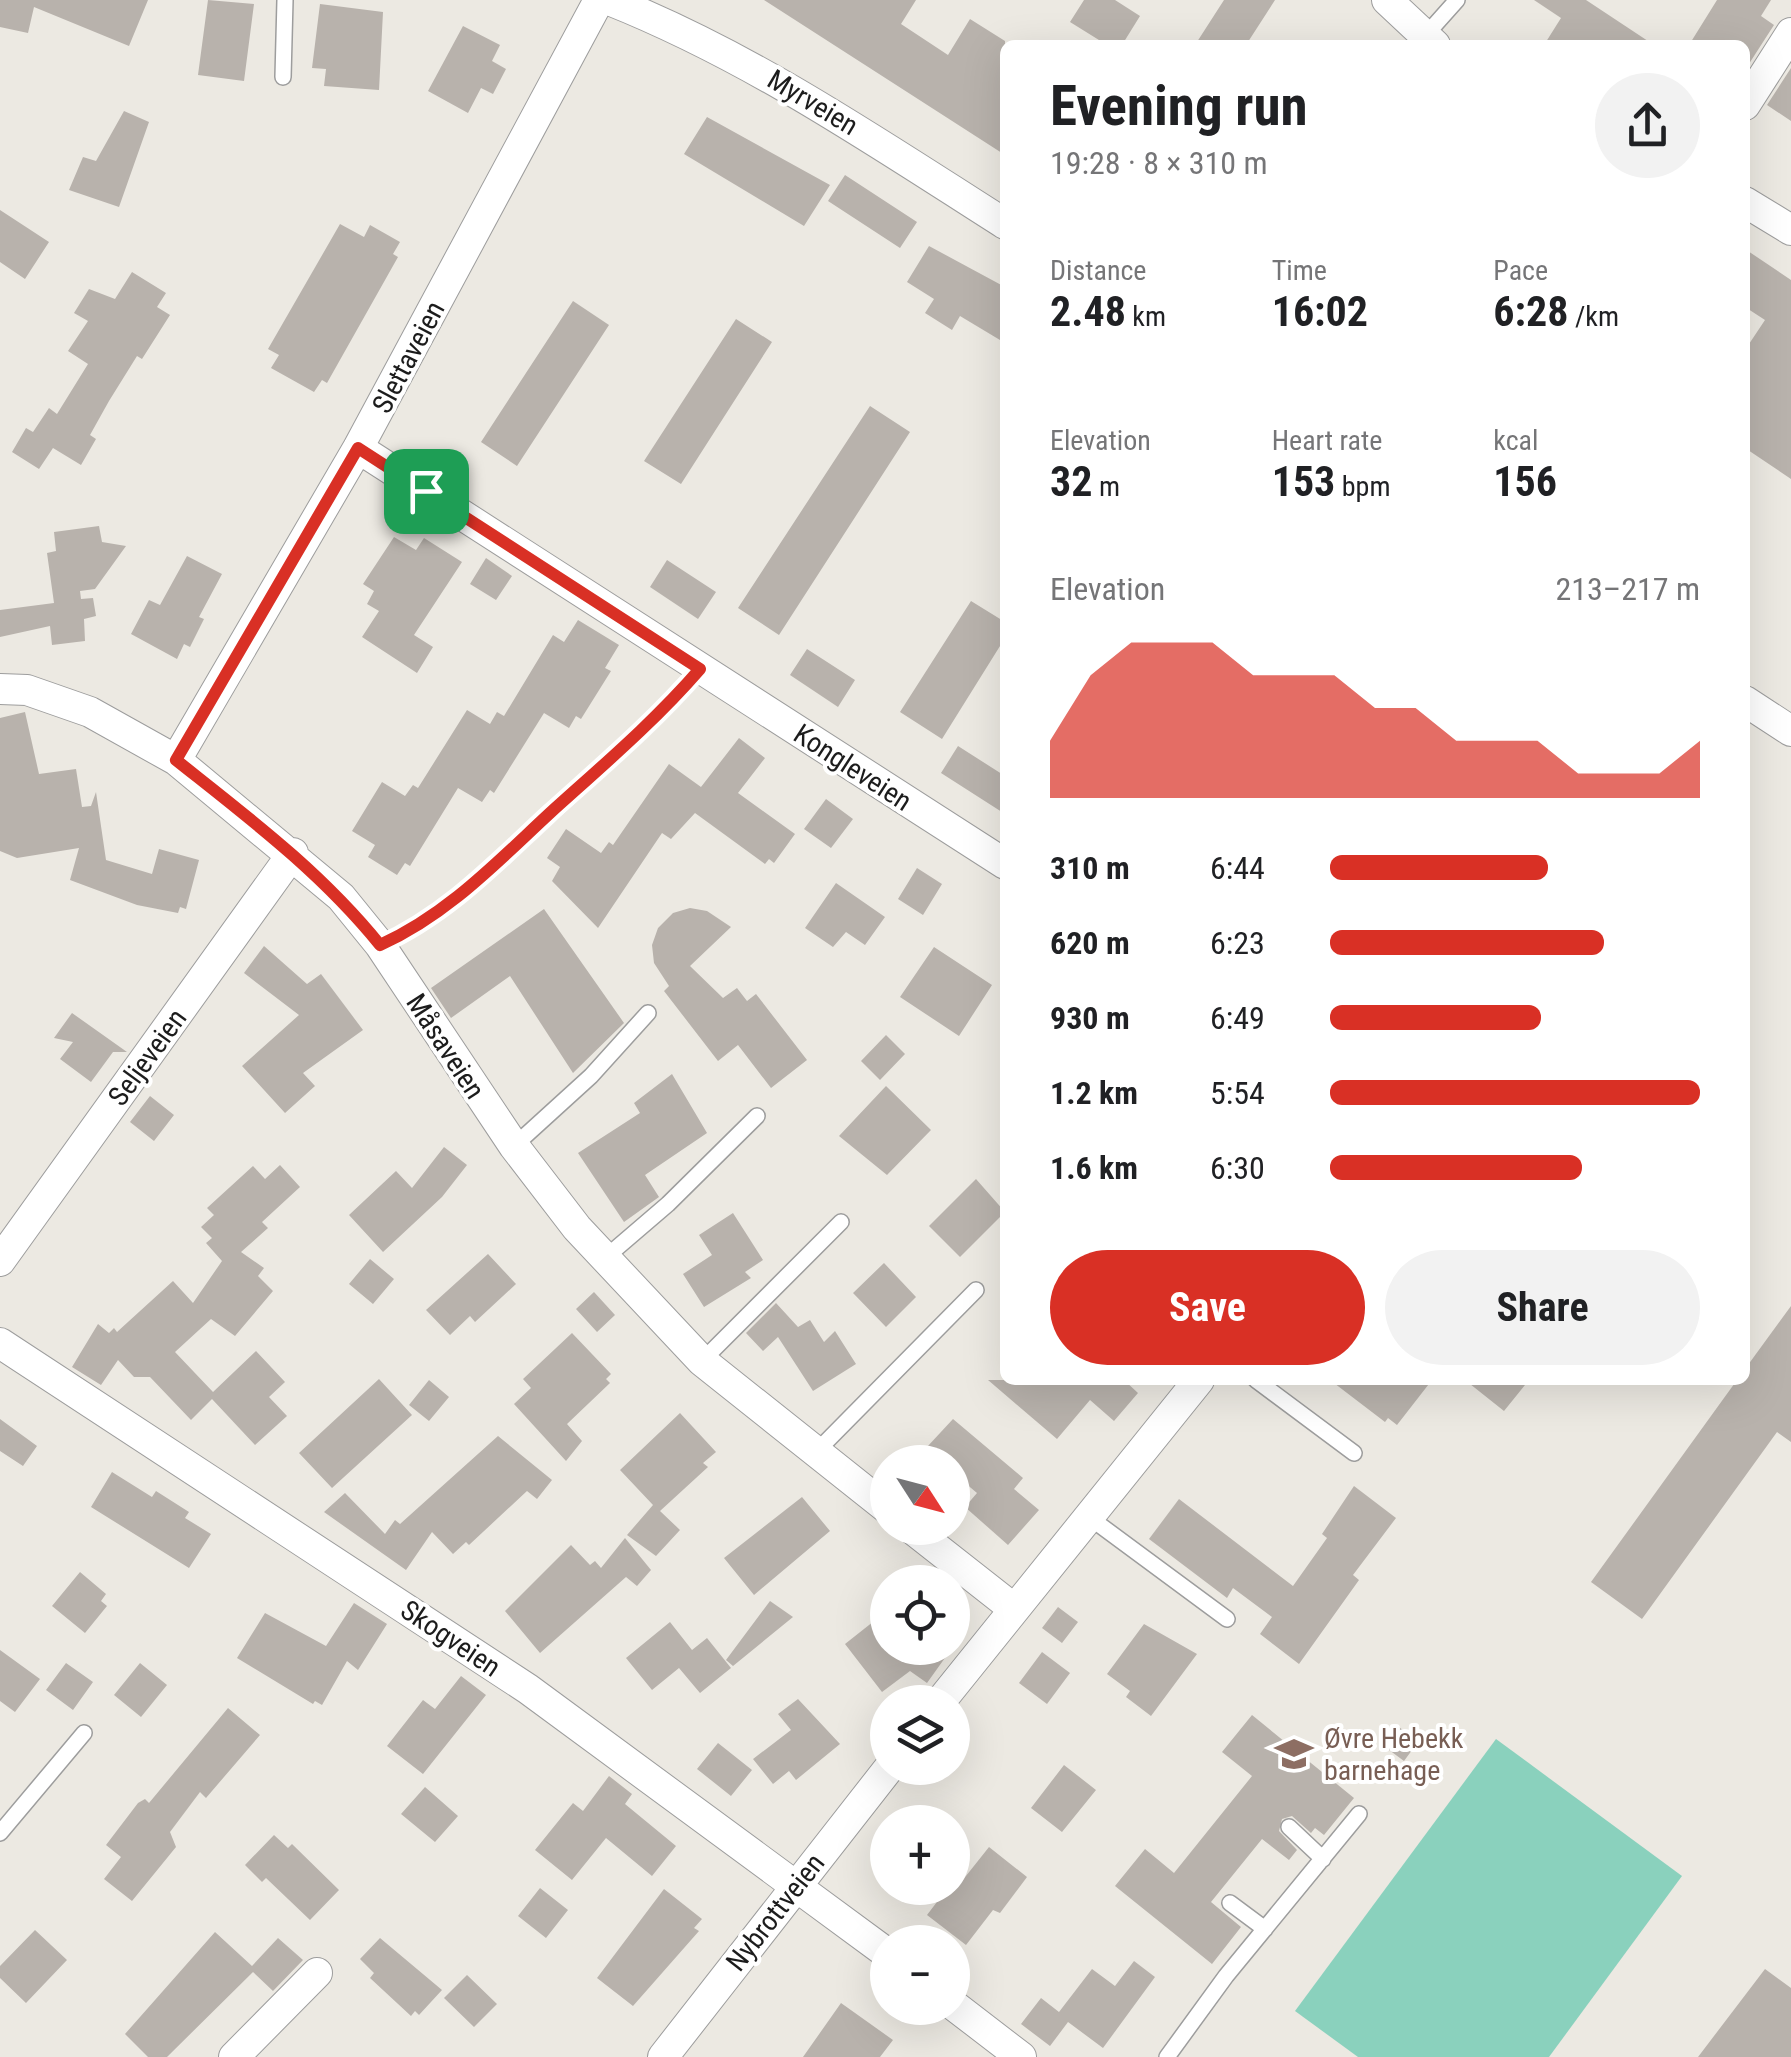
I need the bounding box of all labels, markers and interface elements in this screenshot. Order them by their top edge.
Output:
street label: Myrveien [762,63,864,142]
button: share [1595,73,1700,178]
text: Evening run [1050,74,1308,138]
text: 19:28 · 8 × 310 m [1050,144,1268,182]
text: Distance [1050,254,1147,287]
text: Time [1272,254,1327,287]
text: Pace [1493,254,1548,287]
text: 2.48 [1050,287,1126,336]
text: 16:02 [1272,287,1368,336]
text: 6:28 [1493,287,1569,336]
street label: Slettaveien [365,296,452,419]
text: km [1126,300,1166,333]
text: /km [1569,300,1619,333]
text: Elevation [1050,424,1151,457]
text: Heart rate [1272,424,1382,457]
text: kcal [1493,424,1538,457]
pin [384,449,469,534]
text: 32 [1050,457,1092,506]
text: 153 [1272,457,1335,506]
text: 156 [1493,457,1557,506]
icon: arrive [399,464,454,519]
text: m [1092,470,1120,503]
text: bpm [1335,470,1390,503]
text: Elevation [1050,570,1165,608]
text: 213–217 m [1555,570,1700,608]
street label: Kongleveien [788,717,918,818]
text: 310 m [1050,849,1130,887]
text: 6:44 [1210,849,1265,887]
text: 620 m [1050,924,1130,962]
text: 6:23 [1210,924,1265,962]
street label: Måsaveien [399,988,492,1105]
text: 930 m [1050,999,1130,1037]
text: 6:49 [1210,999,1265,1037]
street label: Seljeveien [101,1003,193,1112]
text: 1.2 km [1050,1074,1138,1112]
text: 5:54 [1210,1074,1265,1112]
text: 1.6 km [1050,1149,1138,1187]
text: 6:30 [1210,1149,1265,1187]
button: Save [1050,1250,1365,1365]
button: Share [1385,1250,1700,1365]
north arrow [870,1445,970,1545]
map controls [870,1445,970,2025]
button: locate [870,1565,970,1665]
street label: Skogveien [395,1593,507,1684]
button: layers [870,1685,970,1785]
place label: Øvre Hebekk barnehage [1324,1722,1464,1787]
school or university icon: Øvre Hebekk barnehage [1273,1733,1315,1775]
button: + [870,1805,970,1905]
street label: Nybrottveien [719,1847,831,1978]
button: − [870,1925,970,2025]

